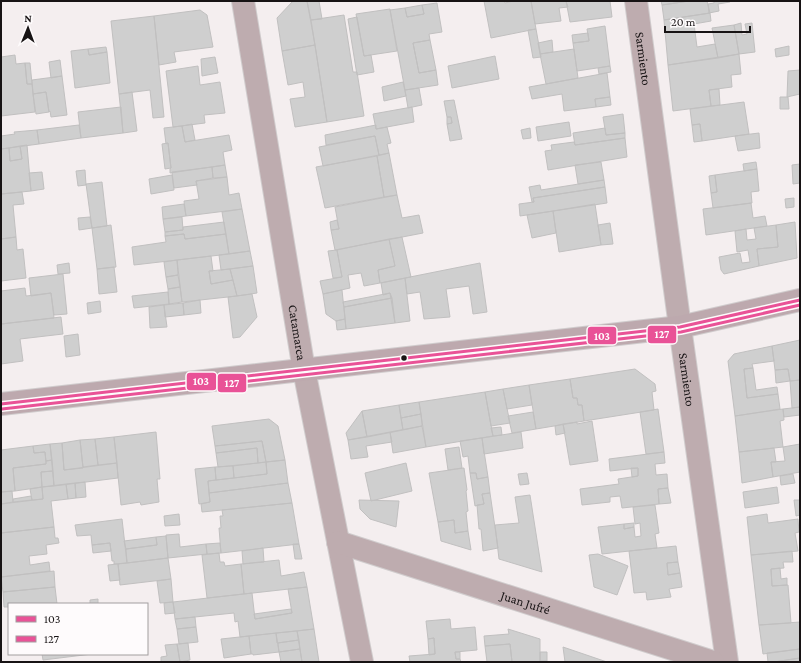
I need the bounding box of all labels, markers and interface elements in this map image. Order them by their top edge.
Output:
north arrow [8,8,48,48]
scale bar [665,8,750,34]
text: N [24,12,33,24]
text: 20 m [671,15,696,29]
street label: Sarmiento [632,31,654,86]
street label: Catamarca [285,304,309,362]
line badge: 127 [647,325,677,344]
line badge: 103 [587,326,617,345]
text: 127 [655,328,669,340]
text: 103 [594,330,610,342]
street label: Sarmiento [676,352,698,407]
unlabelled marker [399,353,409,363]
line badge: 103 [186,372,217,391]
line badge: 127 [217,373,247,393]
text: 103 [193,375,209,387]
text: 127 [225,377,239,389]
street label: Juan Jufré [498,587,552,618]
legend [8,603,148,655]
text: 103 [44,612,61,626]
text: 127 [44,632,60,646]

